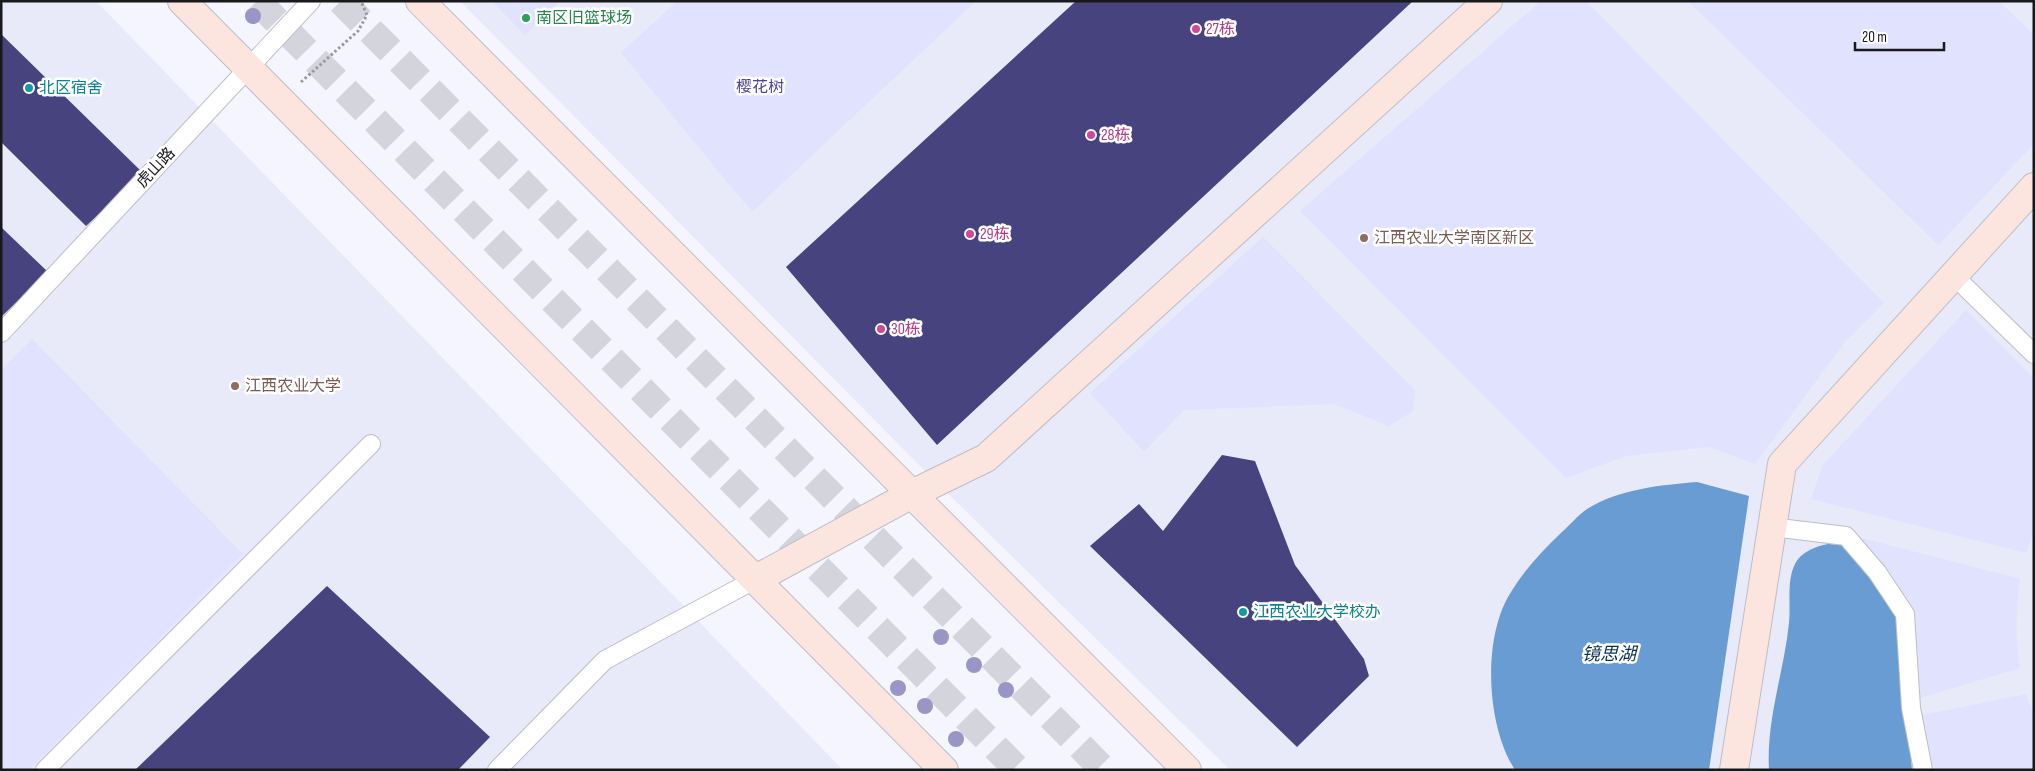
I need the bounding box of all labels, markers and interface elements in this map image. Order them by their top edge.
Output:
place label: 南区旧篮球场 [536,9,632,28]
marker: 南区旧篮球场 [520,12,532,24]
place label: 27栋 [1206,20,1235,39]
scale bar [1855,20,1944,52]
marker: 27栋 [1190,23,1202,35]
text: 20 m [1862,28,1887,47]
park label: 樱花树 [736,78,784,97]
place label: 北区宿舍 [39,79,103,98]
marker: 北区宿舍 [23,82,35,94]
place label: 28栋 [1101,126,1131,145]
marker: 28栋 [1085,129,1097,141]
street label: 虎山路 [133,144,179,192]
place label: 29栋 [980,225,1010,244]
marker: 29栋 [964,228,976,240]
place label: 江西农业大学南区新区 [1374,229,1534,248]
marker: 江西农业大学南区新区 [1358,232,1370,244]
place label: 30栋 [891,320,921,339]
marker: 30栋 [875,323,887,335]
place label: 江西农业大学 [245,377,341,396]
marker: 江西农业大学 [229,380,241,392]
place label: 江西农业大学校办 [1253,603,1381,622]
marker: 江西农业大学校办 [1237,606,1249,618]
water label: 镜思湖 [1582,644,1639,665]

